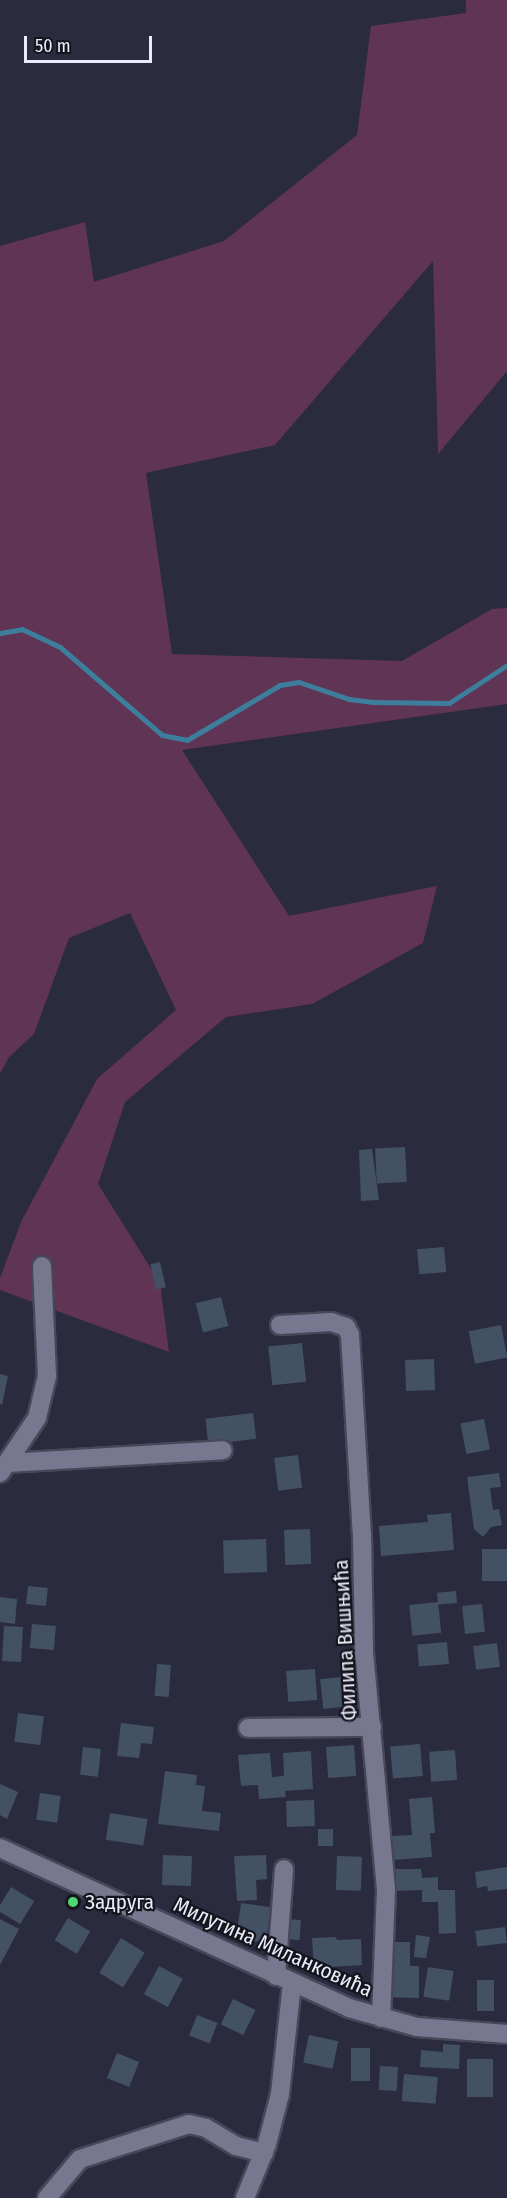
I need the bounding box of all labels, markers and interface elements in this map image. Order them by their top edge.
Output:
scale bar [27,24,154,62]
text: 50 m [35,35,71,57]
street label: Филипа Вишњића [328,1559,362,1721]
place label: Задруга [85,1889,154,1915]
street label: Милутина Миланковића [170,1892,376,2002]
marker: Задруга [66,1895,80,1909]

